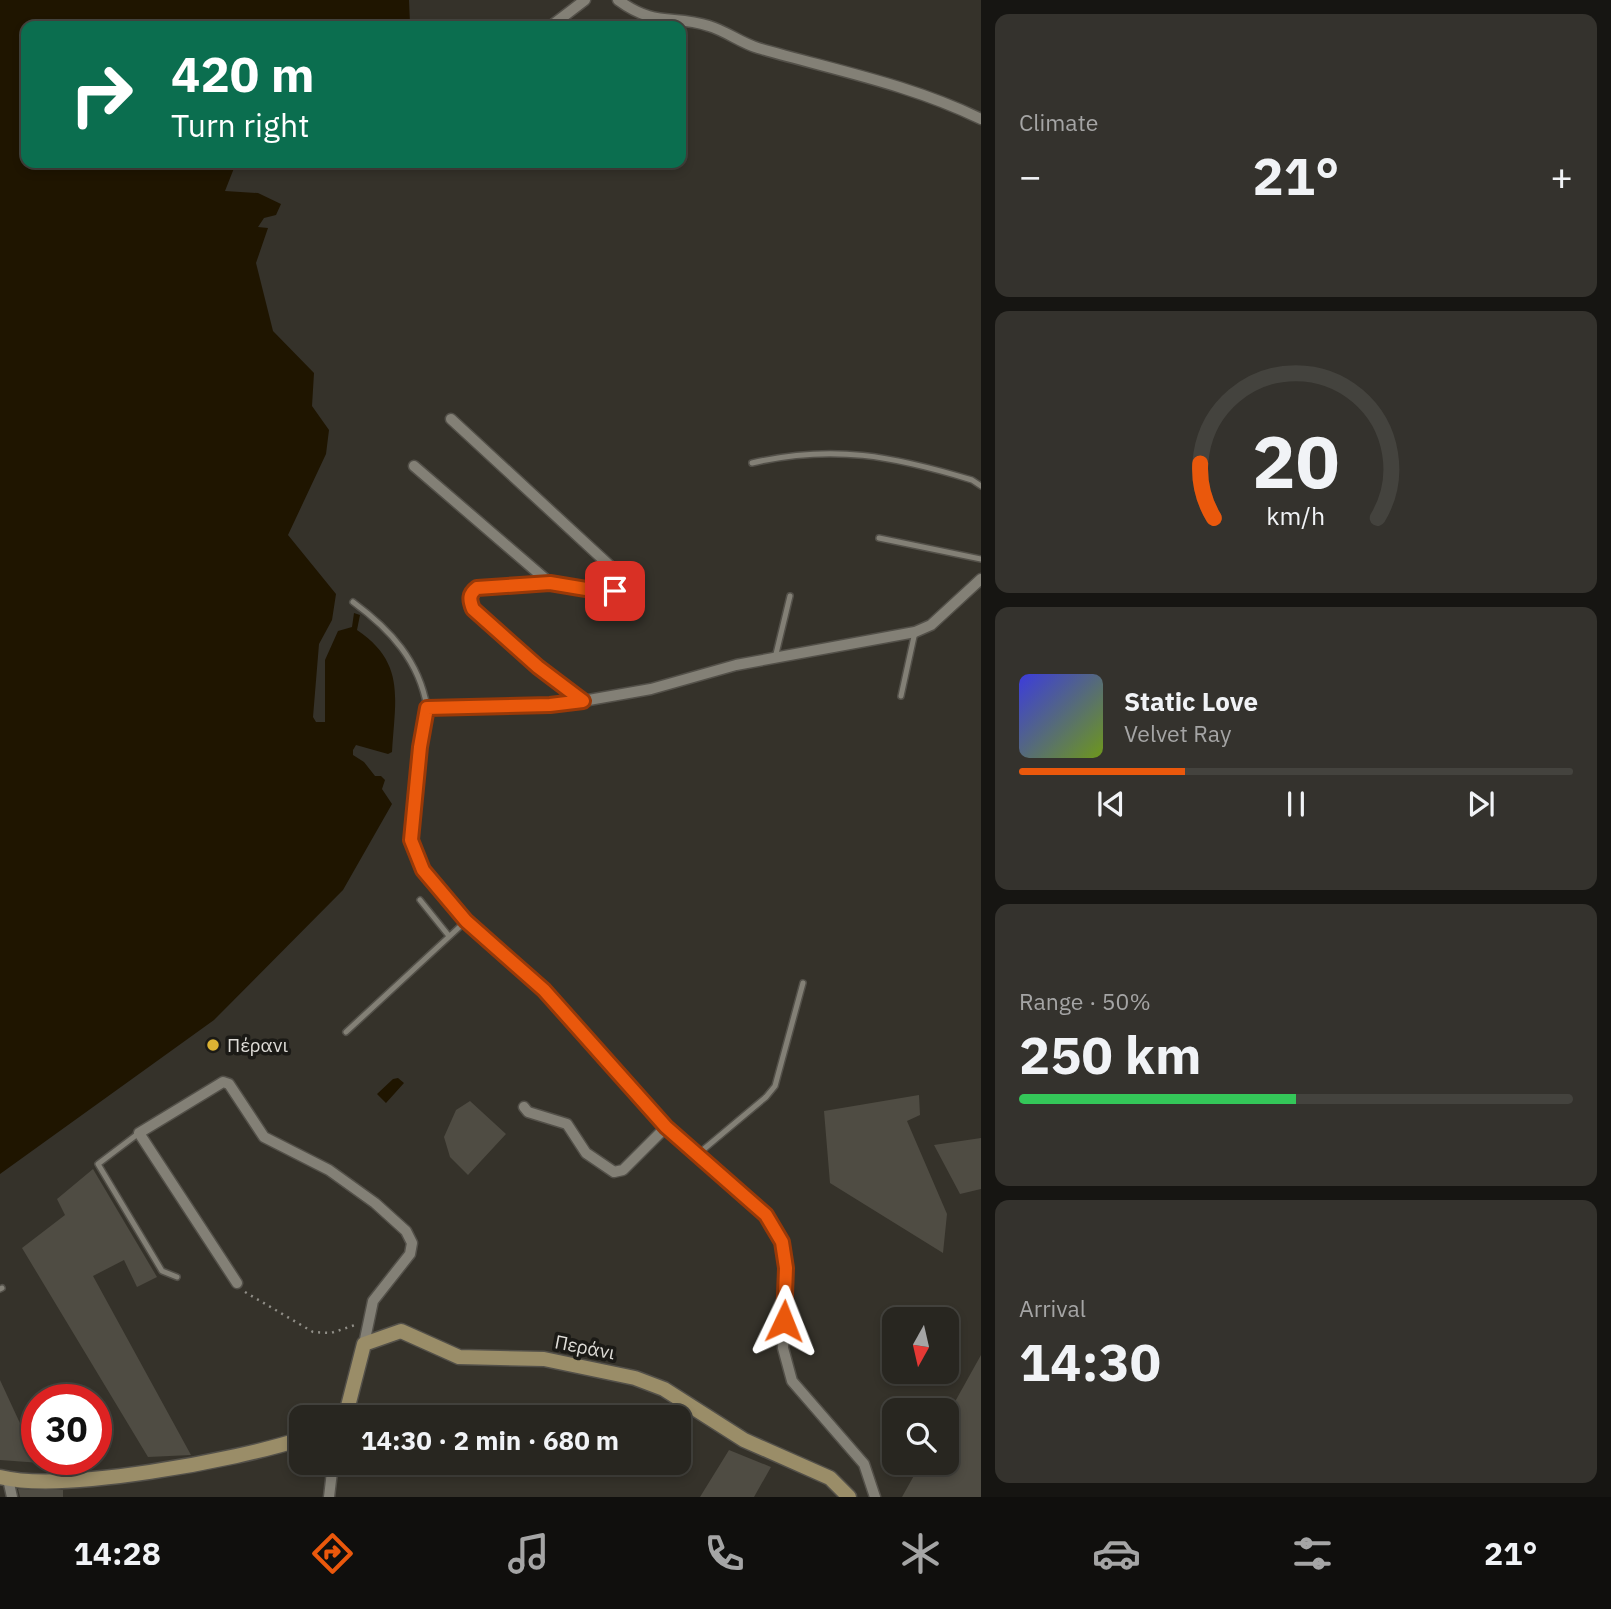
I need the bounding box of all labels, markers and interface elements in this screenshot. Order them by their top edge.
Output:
text: 420 m [171,42,315,105]
icon: right [56,49,147,140]
text: Turn right [171,104,309,146]
text: Climate [1019,107,1098,137]
text: 21° [1253,142,1339,209]
text: − [1019,151,1042,200]
text: + [1550,151,1573,200]
text: 20 [1252,413,1340,508]
text: km/h [1267,499,1325,532]
pin [585,561,645,621]
icon: arrive [596,572,634,610]
text: Static Love [1124,684,1258,718]
text: Velvet Ray [1124,718,1231,748]
icon: previous [1092,785,1130,823]
icon: pause [1277,785,1315,823]
icon: next [1462,785,1500,823]
text: Range · 50% [1019,986,1151,1016]
text: 250 km [1019,1021,1201,1088]
place label: Πέρανι [227,1033,288,1057]
marker: Πέρανι [205,1037,221,1053]
position arrow [747,1284,821,1358]
text: Arrival [1019,1293,1086,1323]
north arrow [882,1307,959,1384]
map controls [882,1307,959,1475]
text: 14:30 [1019,1328,1161,1395]
street label: Περάνι [553,1329,618,1365]
speed limit sign: 30 [21,1384,112,1475]
button: search [882,1398,959,1475]
text: 14:30 · 2 min · 680 m [361,1423,619,1457]
icon: directions [308,1529,357,1578]
icon: music [504,1529,553,1578]
icon: phone [700,1529,749,1578]
icon: climate [896,1529,945,1578]
icon: car [1092,1529,1141,1578]
icon: filters [1288,1529,1337,1578]
text: 14:28 [74,1532,161,1574]
text: 21° [1484,1532,1537,1574]

